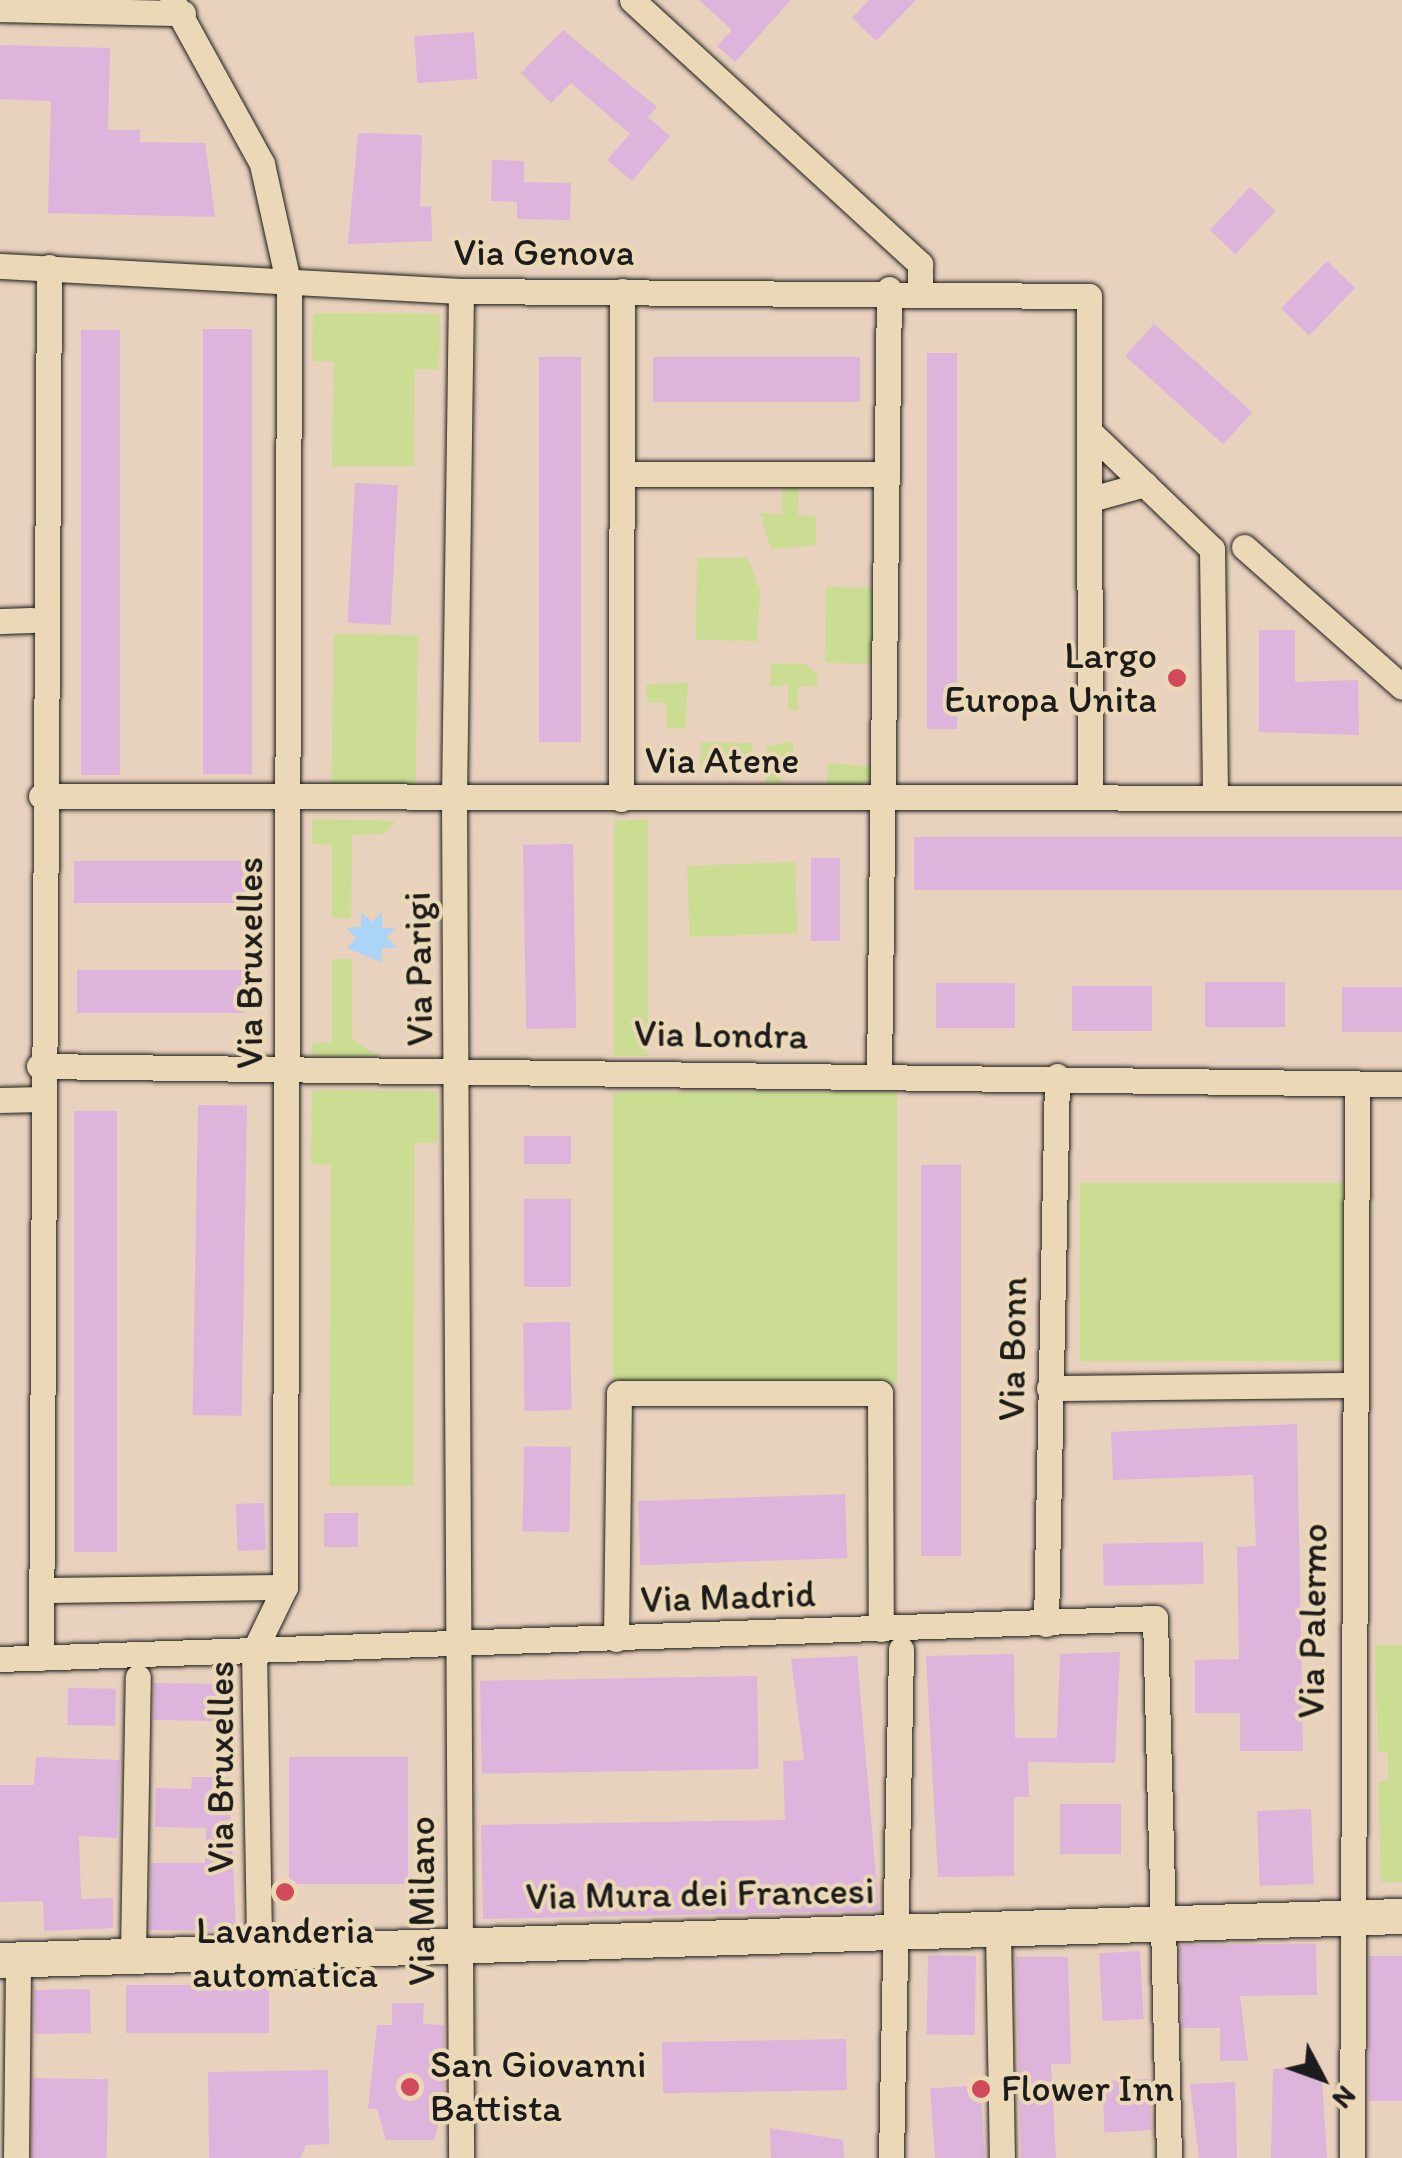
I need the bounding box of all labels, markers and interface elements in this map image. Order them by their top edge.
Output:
street label: Via Genova [453,230,635,276]
place label: Largo Europa Unita [945,633,1157,722]
marker: Largo Europa Unita [1166,667,1188,689]
street label: Via Atene [645,738,799,784]
street label: Via Bruxelles [227,857,273,1069]
street label: Via Parigi [395,892,443,1046]
street label: Via Londra [634,1011,808,1059]
street label: Via Bonn [989,1276,1037,1422]
street label: Via Palermo [1289,1524,1337,1718]
street label: Via Madrid [640,1571,816,1623]
street label: Via Bruxelles [198,1661,244,1873]
street label: Via Milano [399,1817,445,1985]
street label: Via Mura dei Francesi [526,1868,874,1920]
marker: Lavanderia automatica [274,1881,296,1903]
place label: Lavanderia automatica [192,1908,378,1998]
north arrow [1272,2028,1372,2128]
place label: San Giovanni Battista [430,2042,645,2132]
place label: Flower Inn [1001,2066,1174,2112]
marker: San Giovanni Battista [399,2076,421,2098]
marker: Flower Inn [970,2078,992,2100]
text: N [1326,2079,1364,2116]

